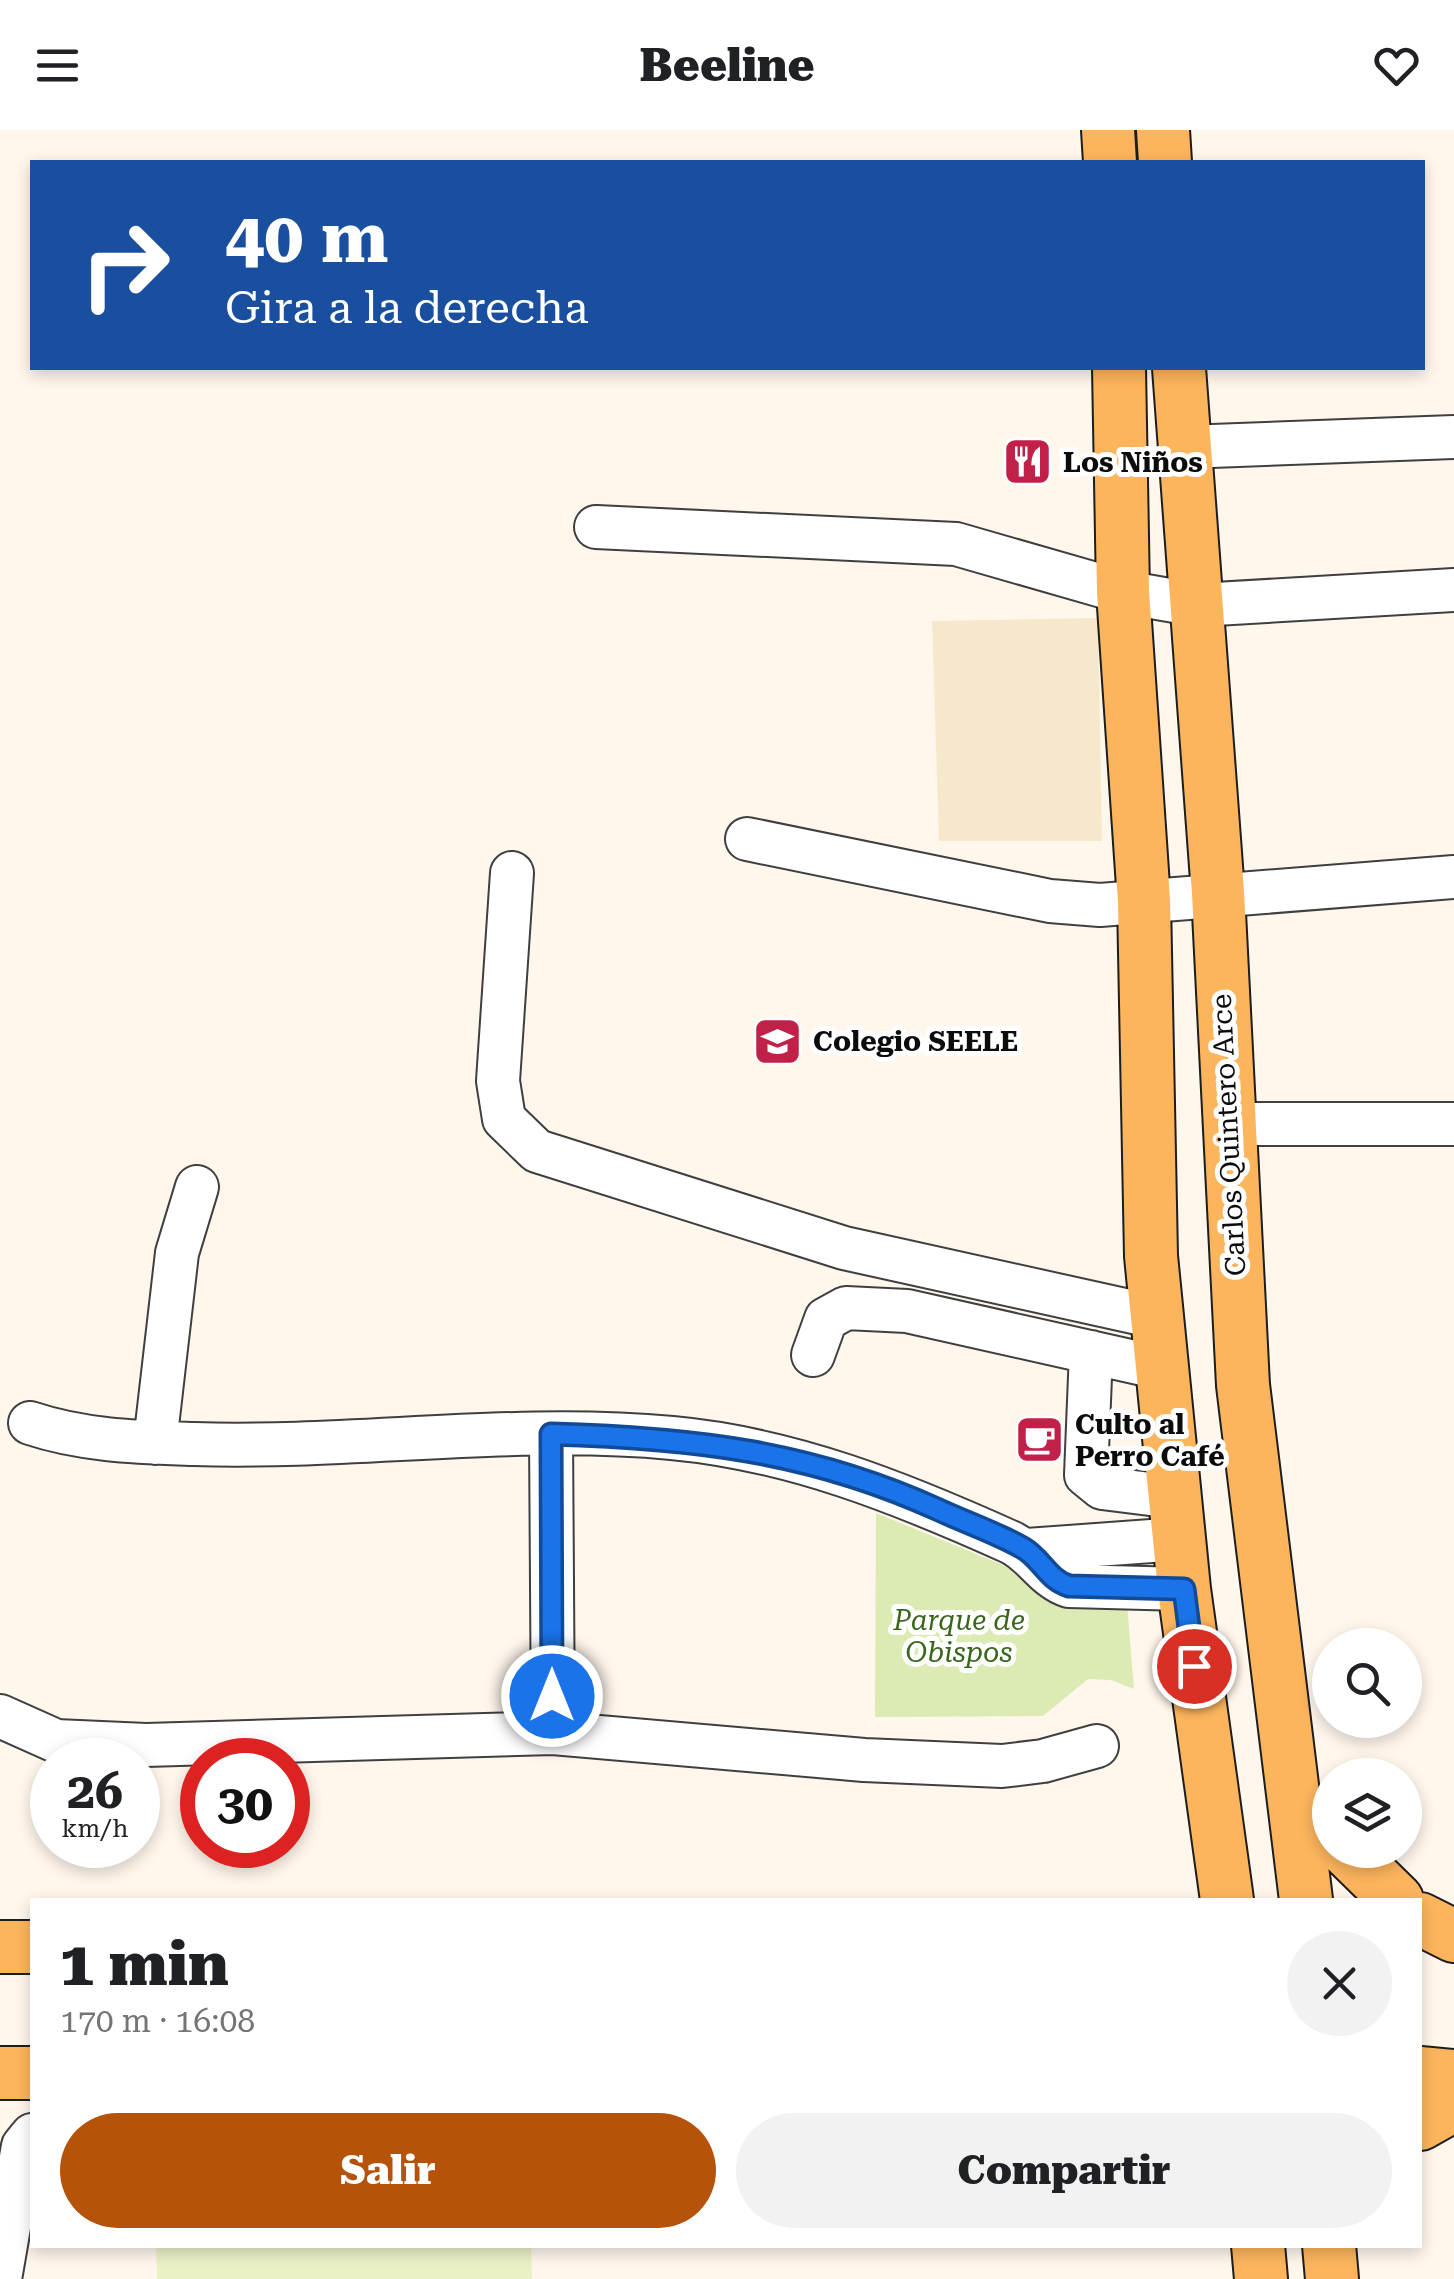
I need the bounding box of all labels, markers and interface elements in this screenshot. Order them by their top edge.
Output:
icon: menu [30,38,85,93]
icon: heart [1369,38,1424,93]
text: Beeline [639,39,815,92]
text: 40 m [225,197,389,279]
icon: right [60,200,190,330]
text: Gira a la derecha [225,281,589,334]
restaurant icon: Los Niños [1002,436,1054,488]
place label: Los Niños [1063,446,1203,479]
street label: Carlos Quintero Arce [1205,993,1252,1277]
school or university icon: Colegio SEELE [752,1015,804,1067]
place label: Colegio SEELE [813,1025,1018,1058]
place label: Culto al Perro Café [1075,1408,1225,1473]
cafe icon: Culto al Perro Café [1014,1414,1066,1466]
park label: Parque de Obispos [892,1604,1025,1669]
pin [1152,1624,1237,1709]
map controls [1312,1628,1422,1868]
button: search [1312,1628,1422,1738]
icon: arrive [1167,1639,1222,1694]
position arrow [500,1644,604,1748]
speed limit sign: 30 [180,1738,310,1868]
button: layers [1312,1758,1422,1868]
text: 26 [67,1762,123,1820]
text: km/h [62,1814,128,1843]
text: 1 min [60,1929,229,2000]
button: close [1287,1931,1392,2036]
text: 170 m · 16:08 [60,2002,255,2040]
button: Salir [60,2113,716,2228]
button: Compartir [736,2113,1392,2228]

